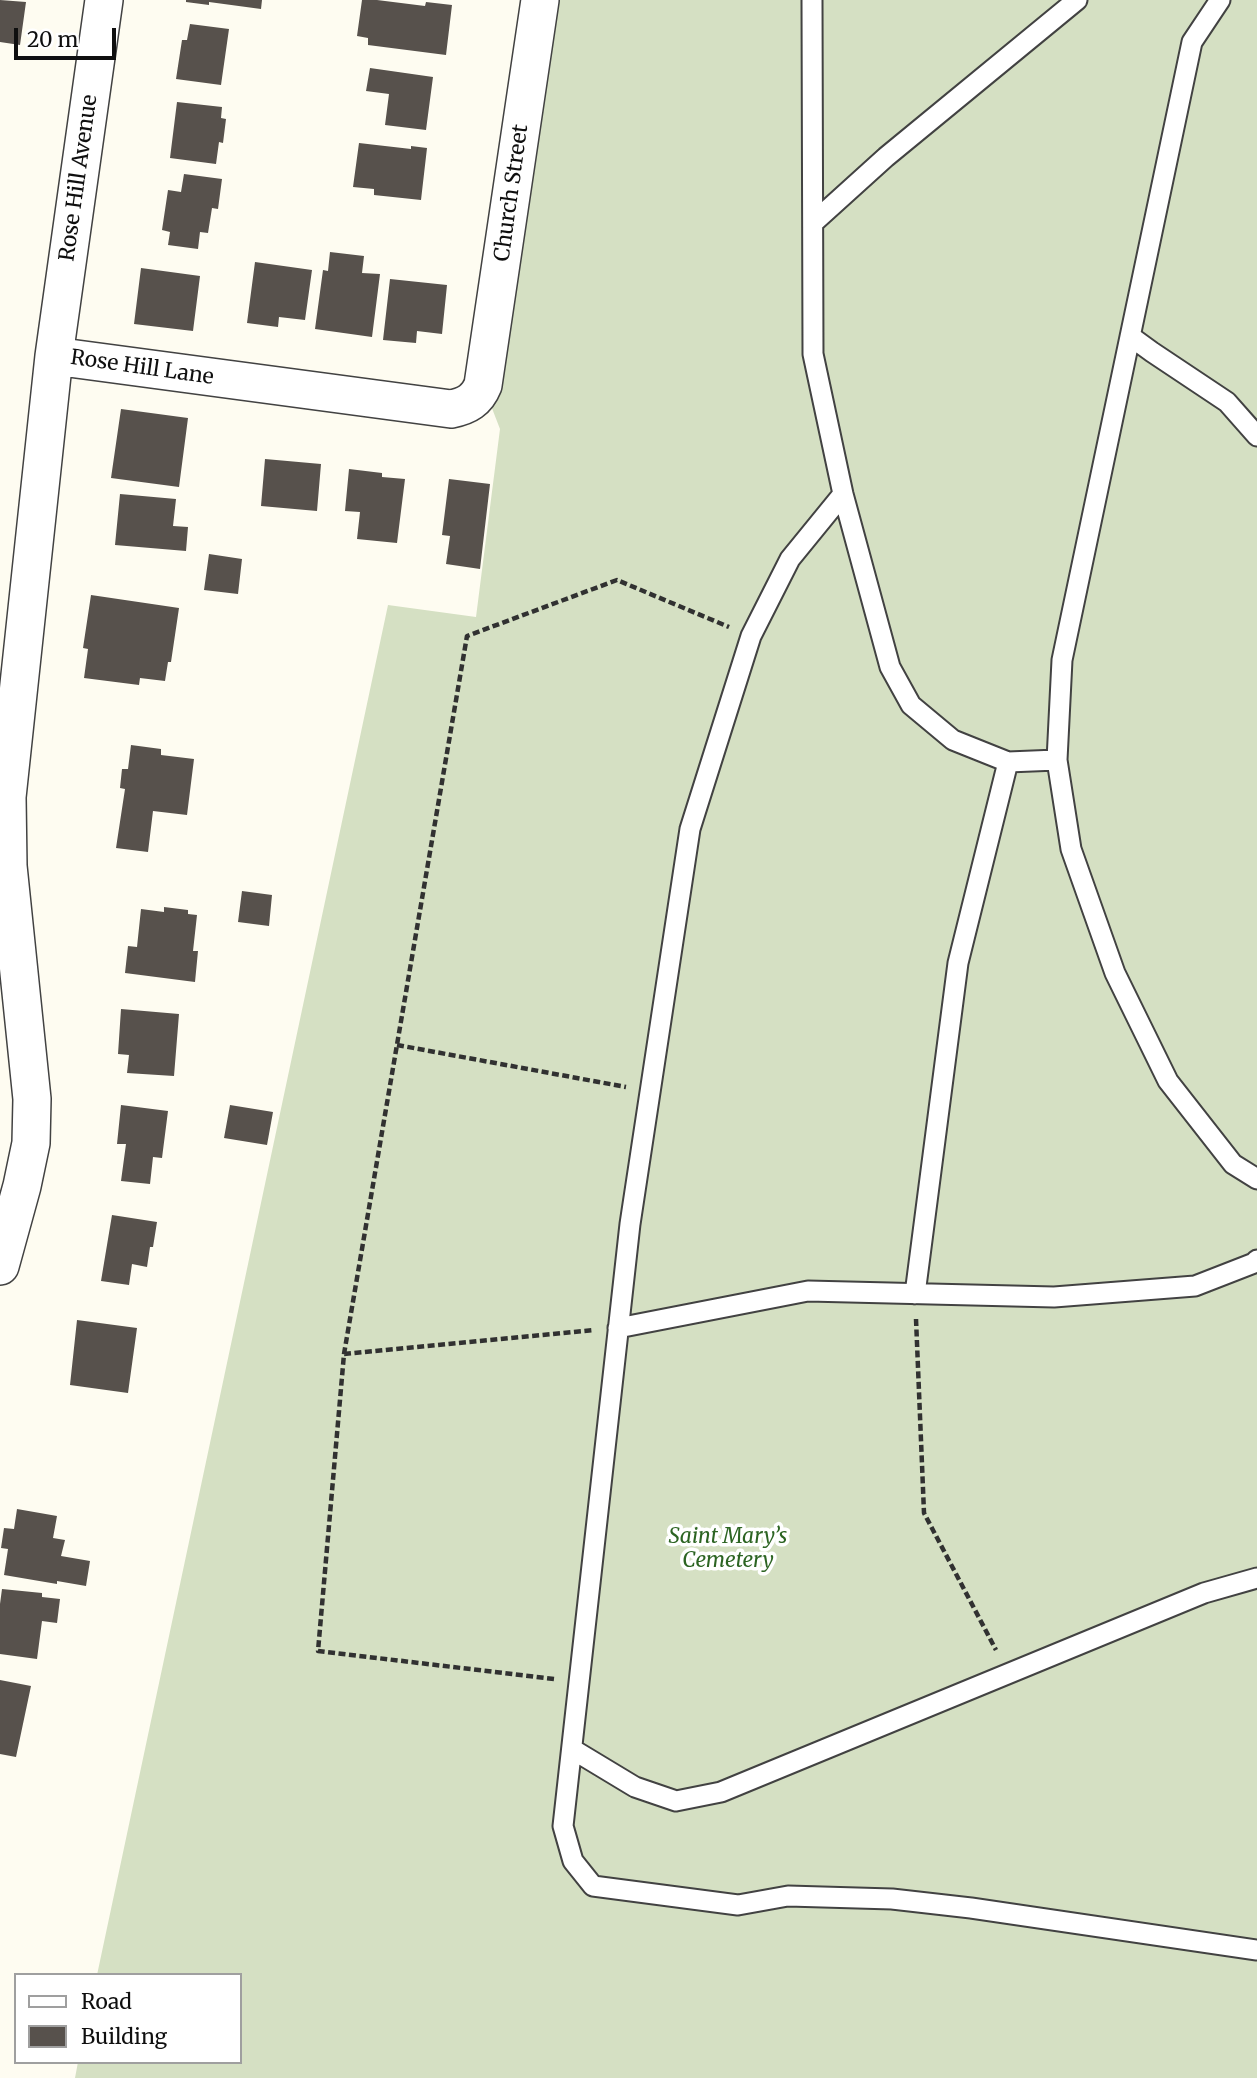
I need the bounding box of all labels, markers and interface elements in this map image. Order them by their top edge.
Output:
scale bar [18,14,119,58]
text: 20 m [27,26,78,53]
street label: Rose Hill Avenue [55,93,103,263]
street label: Church Street [490,123,534,263]
street label: Rose Hill Lane [69,345,215,391]
park label: Saint Mary’s Cemetery [669,1524,787,1574]
legend [14,1973,242,2064]
text: Road [81,1988,132,2015]
text: Building [81,2023,167,2050]

